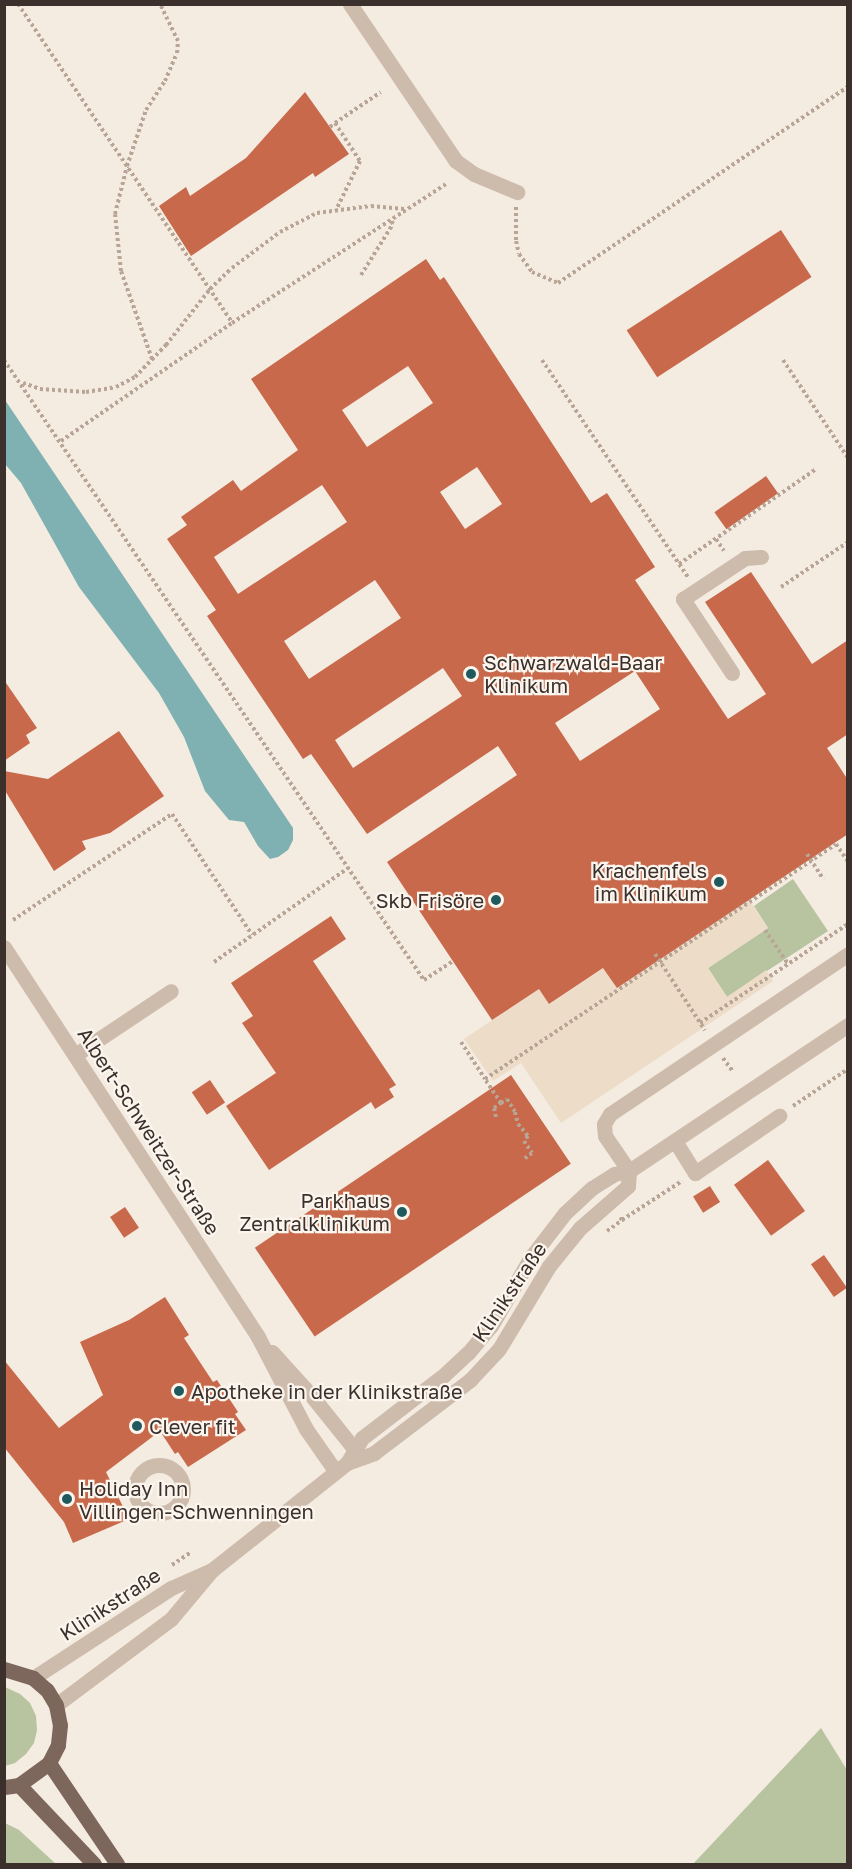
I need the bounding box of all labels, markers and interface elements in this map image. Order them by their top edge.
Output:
place label: Schwarzwald-Baar Klinikum [484,650,662,697]
marker: Schwarzwald-Baar Klinikum [462,665,480,683]
place label: Krachenfels im Klinikum [592,858,707,905]
marker: Krachenfels im Klinikum [712,875,726,889]
place label: Skb Frisöre [376,888,484,912]
marker: Skb Frisöre [489,893,503,907]
street label: Albert-Schweitzer-Straße [73,1023,225,1239]
place label: Parkhaus Zentralklinikum [240,1188,390,1235]
marker: Parkhaus Zentralklinikum [395,1205,409,1219]
street label: Klinikstraße [467,1238,551,1346]
place label: Apotheke in der Klinikstraße [191,1379,462,1403]
marker: Apotheke in der Klinikstraße [172,1384,186,1398]
place label: Clever fit [149,1414,236,1438]
marker: Clever fit [130,1419,144,1433]
place label: Holiday Inn Villingen-Schwenningen [79,1476,314,1523]
marker: Holiday Inn Villingen-Schwenningen [60,1492,74,1506]
street label: Klinikstraße [55,1563,165,1645]

